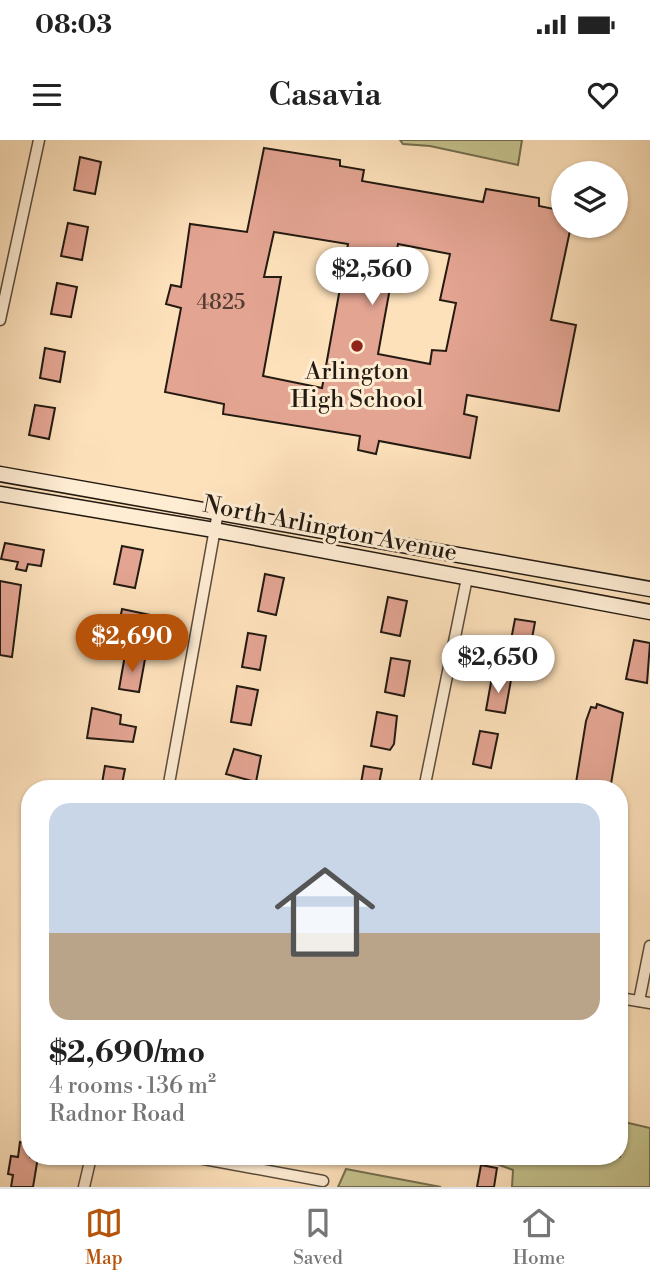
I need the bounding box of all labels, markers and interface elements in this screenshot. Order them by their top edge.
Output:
text: 08:03 [35,9,112,41]
text: Casavia [268,75,382,115]
icon: menu [28,76,66,114]
icon: heart [584,76,622,114]
map controls [551,161,628,238]
button: layers [551,161,628,238]
pin: $2,560 [315,248,429,307]
text: $2,560 [332,256,412,284]
house number: 4825 [197,290,245,316]
marker: Arlington High School [349,338,365,354]
place label: Arlington High School [291,357,423,415]
street label: North Arlington Avenue [200,490,460,568]
pin: $2,690 [75,615,189,674]
text: $2,690 [92,623,172,651]
pin: $2,650 [441,636,555,695]
text: $2,650 [458,644,538,672]
icon: home [262,849,388,975]
text: $2,690/mo [49,1034,205,1072]
text: 4 rooms · 136 m² [49,1072,216,1100]
text: Radnor Road [49,1100,185,1128]
tab: Map [85,1204,123,1270]
tab: Saved [293,1204,343,1270]
tab: Home [513,1204,565,1270]

